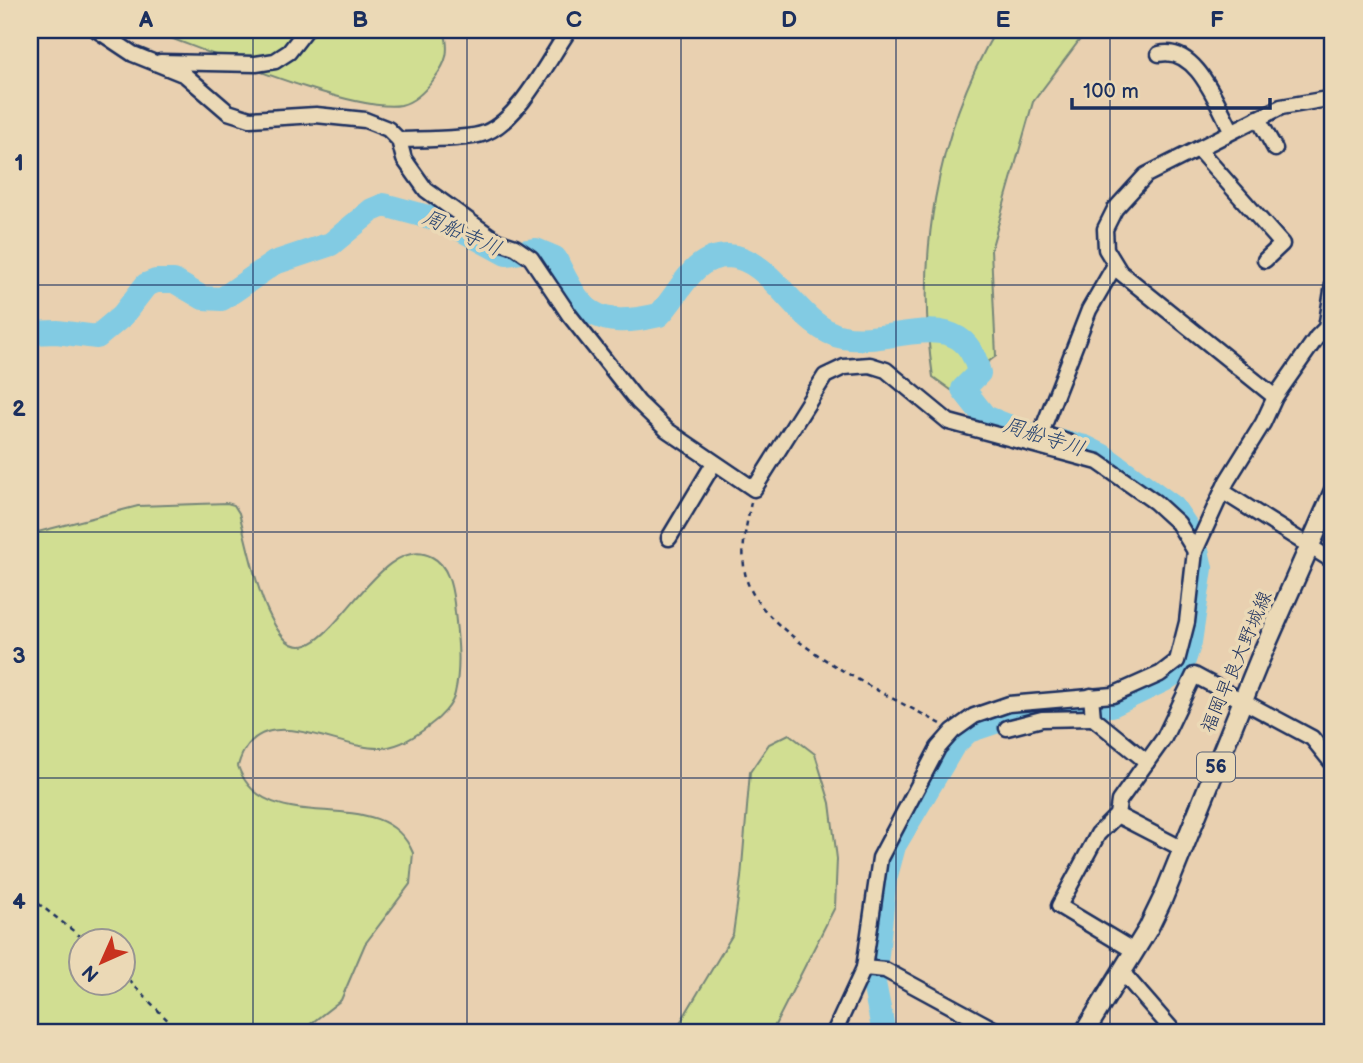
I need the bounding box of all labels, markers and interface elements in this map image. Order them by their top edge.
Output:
text: A [138,6,154,34]
text: B [352,6,368,34]
text: C [566,6,582,34]
text: D [781,6,797,34]
text: E [996,6,1011,34]
text: F [1210,6,1224,34]
scale bar [1072,66,1270,110]
text: 100 m [1083,79,1139,104]
text: 1 [14,149,24,177]
water label: 周船寺川 [419,204,505,262]
text: 2 [12,395,26,423]
water label: 周船寺川 [1000,412,1088,462]
street label: 福岡早良大野城線 [1197,588,1277,736]
text: 3 [12,642,26,670]
road number: 56 [1197,752,1235,782]
text: 4 [12,888,26,916]
north arrow [66,926,136,996]
text: N [78,960,104,986]

